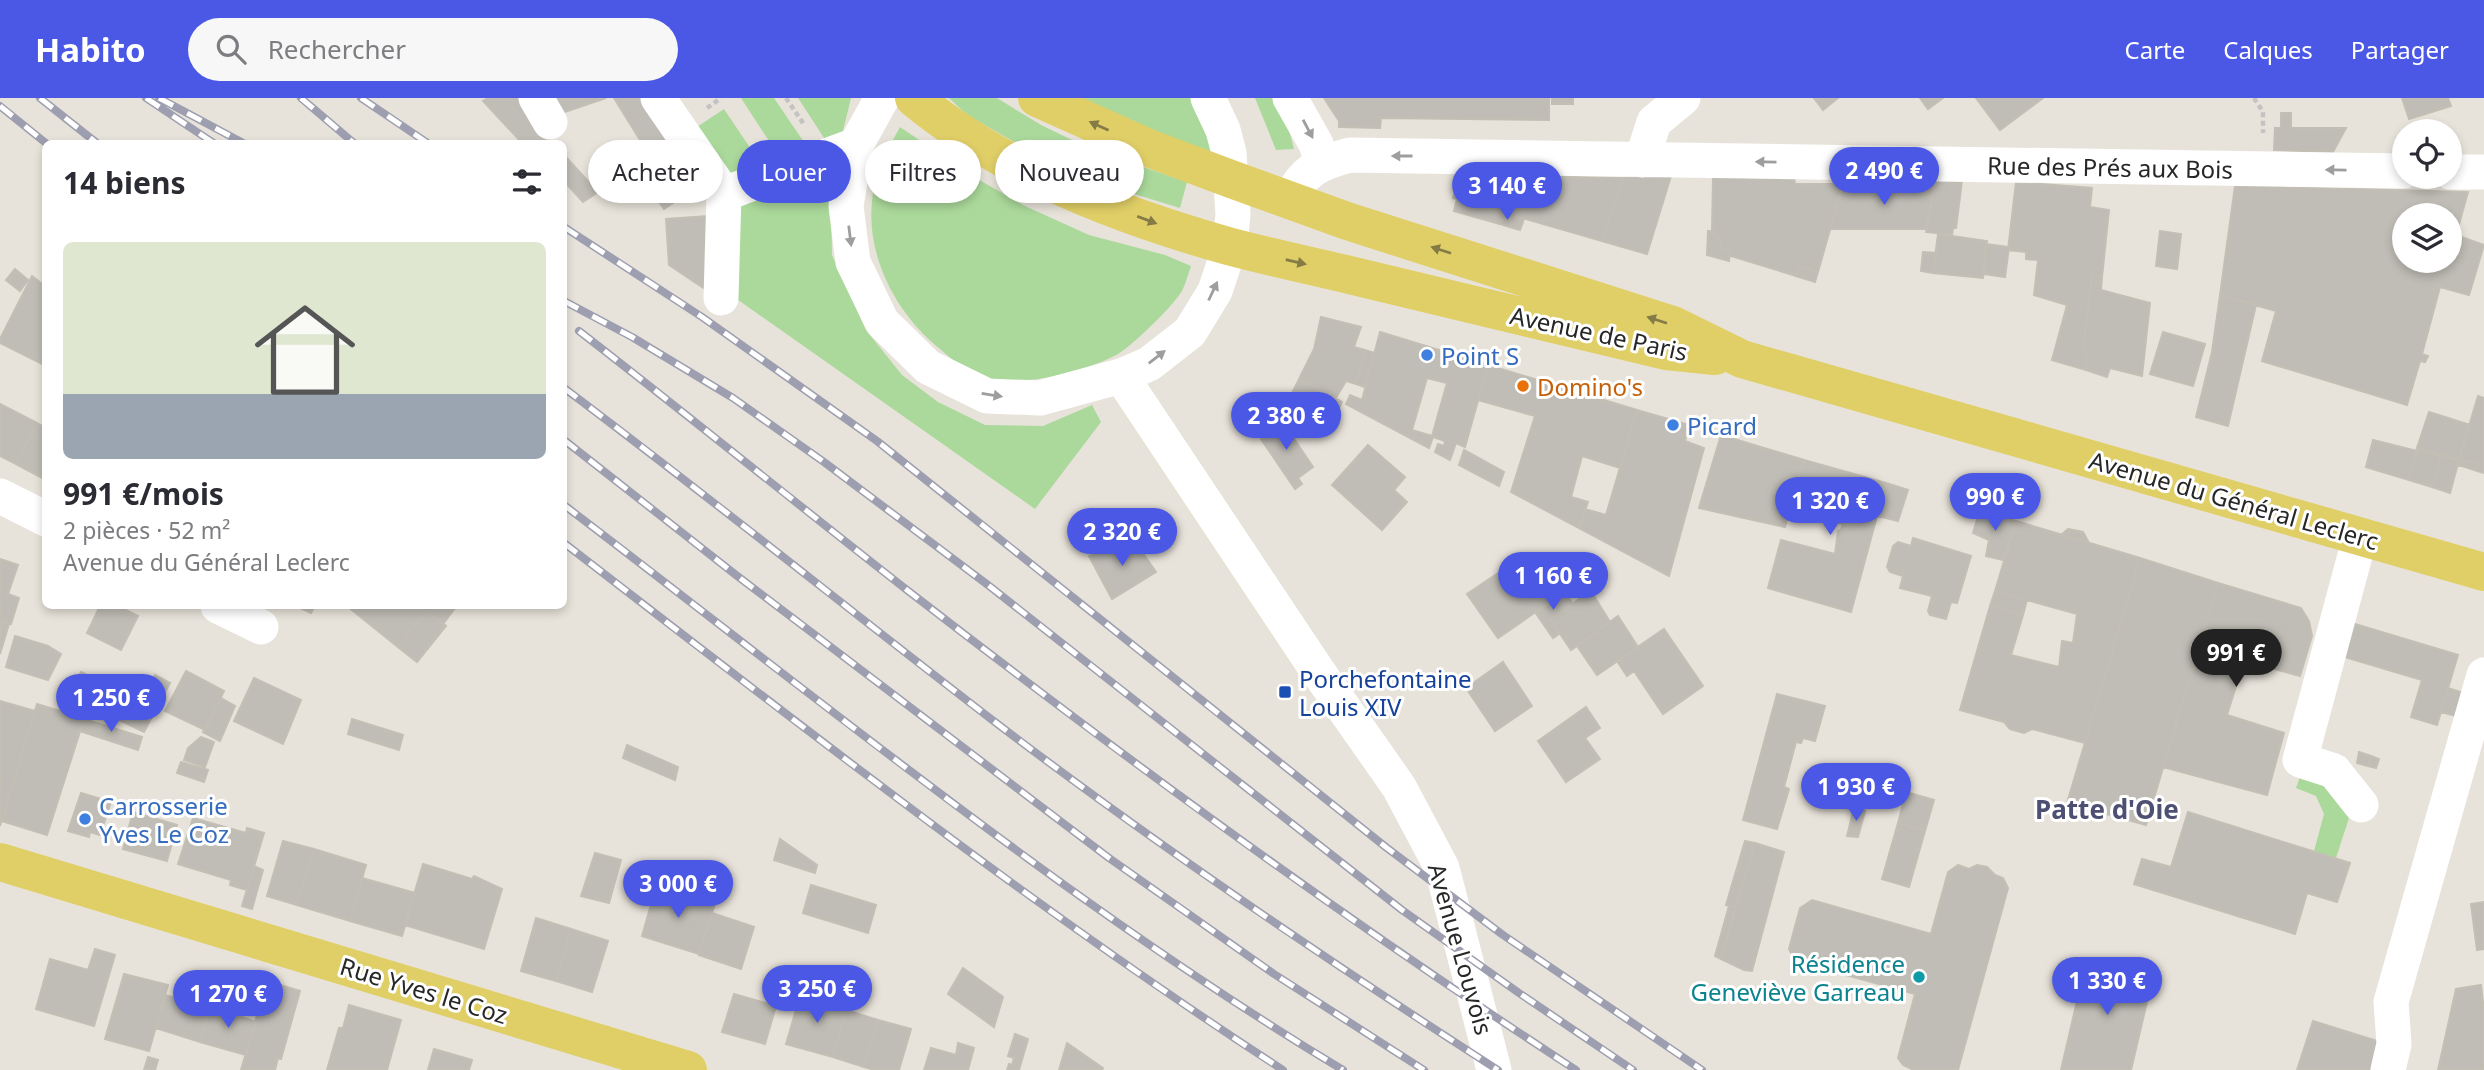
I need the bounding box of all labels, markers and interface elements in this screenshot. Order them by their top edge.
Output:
search box [188,18,678,81]
text: Habito [35,27,146,72]
icon: search [212,30,250,68]
text: Rechercher [268,31,406,67]
text: Carte [2125,33,2185,66]
text: Calques [2223,33,2313,66]
text: Partager [2351,33,2449,66]
map controls [2392,119,2462,273]
button: locate [2392,119,2462,189]
one-way arrow [1089,120,1109,132]
one-way arrow [1302,120,1314,139]
chip: Acheter [588,140,723,203]
chip: Louer [737,140,851,203]
chip: Filtres [865,140,981,203]
chip: Nouveau [995,140,1144,203]
pin: 2 490 € [1819,148,1949,207]
street label: Rue des Prés aux Bois [1987,148,2233,186]
one-way arrow [1391,150,1413,162]
text: 2 490 € [1845,154,1923,186]
one-way arrow [1755,156,1777,168]
text: 14 biens [63,162,186,203]
pin: 3 140 € [1442,162,1572,222]
icon: filters [508,163,546,201]
one-way arrow [2325,164,2347,176]
text: 3 140 € [1468,169,1546,201]
button: layers [2392,203,2462,273]
one-way arrow [1137,215,1158,226]
one-way arrow [844,225,855,247]
one-way arrow [1430,244,1451,255]
one-way arrow [1285,257,1307,268]
one-way arrow [1208,281,1219,301]
icon: home [242,287,368,413]
street label: Avenue de Paris [1507,298,1691,368]
one-way arrow [1647,314,1668,325]
place label: Point S [1441,339,1519,372]
marker: Point S [1419,347,1435,363]
one-way arrow [1148,350,1166,365]
place label: Domino's [1537,370,1643,403]
marker: Domino's [1515,378,1531,394]
one-way arrow [981,390,1003,401]
pin: 2 380 € [1221,392,1351,452]
text: 2 380 € [1247,399,1325,431]
place label: Picard [1687,409,1757,442]
marker: Picard [1665,417,1681,433]
street label: Avenue du Général Leclerc [2086,443,2382,557]
text: 991 €/mois [63,473,224,514]
pin: 990 € [1946,474,2044,533]
pin: 1 320 € [1765,478,1895,537]
text: 990 € [1966,480,2024,512]
text: 1 320 € [1791,484,1869,516]
pin: 2 320 € [1057,508,1187,568]
text: 2 pièces · 52 m² [63,514,230,546]
text: 2 320 € [1083,515,1161,547]
text: Avenue du Général Leclerc [63,546,350,578]
pin: 1 160 € [1488,552,1618,612]
text: 1 160 € [1514,559,1592,591]
pin: 991 € [2187,630,2285,689]
text: 991 € [2207,636,2265,668]
place label: Porchefontaine Louis XIV [1299,662,1472,723]
pin: 1 250 € [46,674,176,734]
text: 1 250 € [72,681,150,713]
marker: Porchefontaine Louis XIV [1277,684,1293,700]
pin: 1 930 € [1791,764,1921,823]
text: 1 930 € [1817,770,1895,802]
place label: Carrosserie Yves Le Coz [99,789,229,850]
district label: Patte d'Oie [2035,791,2179,827]
marker: Carrosserie Yves Le Coz [77,811,93,827]
street label: Avenue Louvois [1421,859,1501,1039]
pin: 3 000 € [613,860,743,920]
text: 3 000 € [639,867,717,899]
place label: Résidence Geneviève Garreau [1691,947,1905,1008]
street label: Rue Yves le Coz [336,949,512,1031]
pin: 1 330 € [2042,958,2172,1017]
text: 1 330 € [2068,964,2146,996]
pin: 3 250 € [752,965,882,1025]
marker: Résidence Geneviève Garreau [1911,969,1927,985]
pin: 1 270 € [163,970,293,1030]
text: 3 250 € [778,972,856,1004]
text: 1 270 € [189,977,267,1009]

